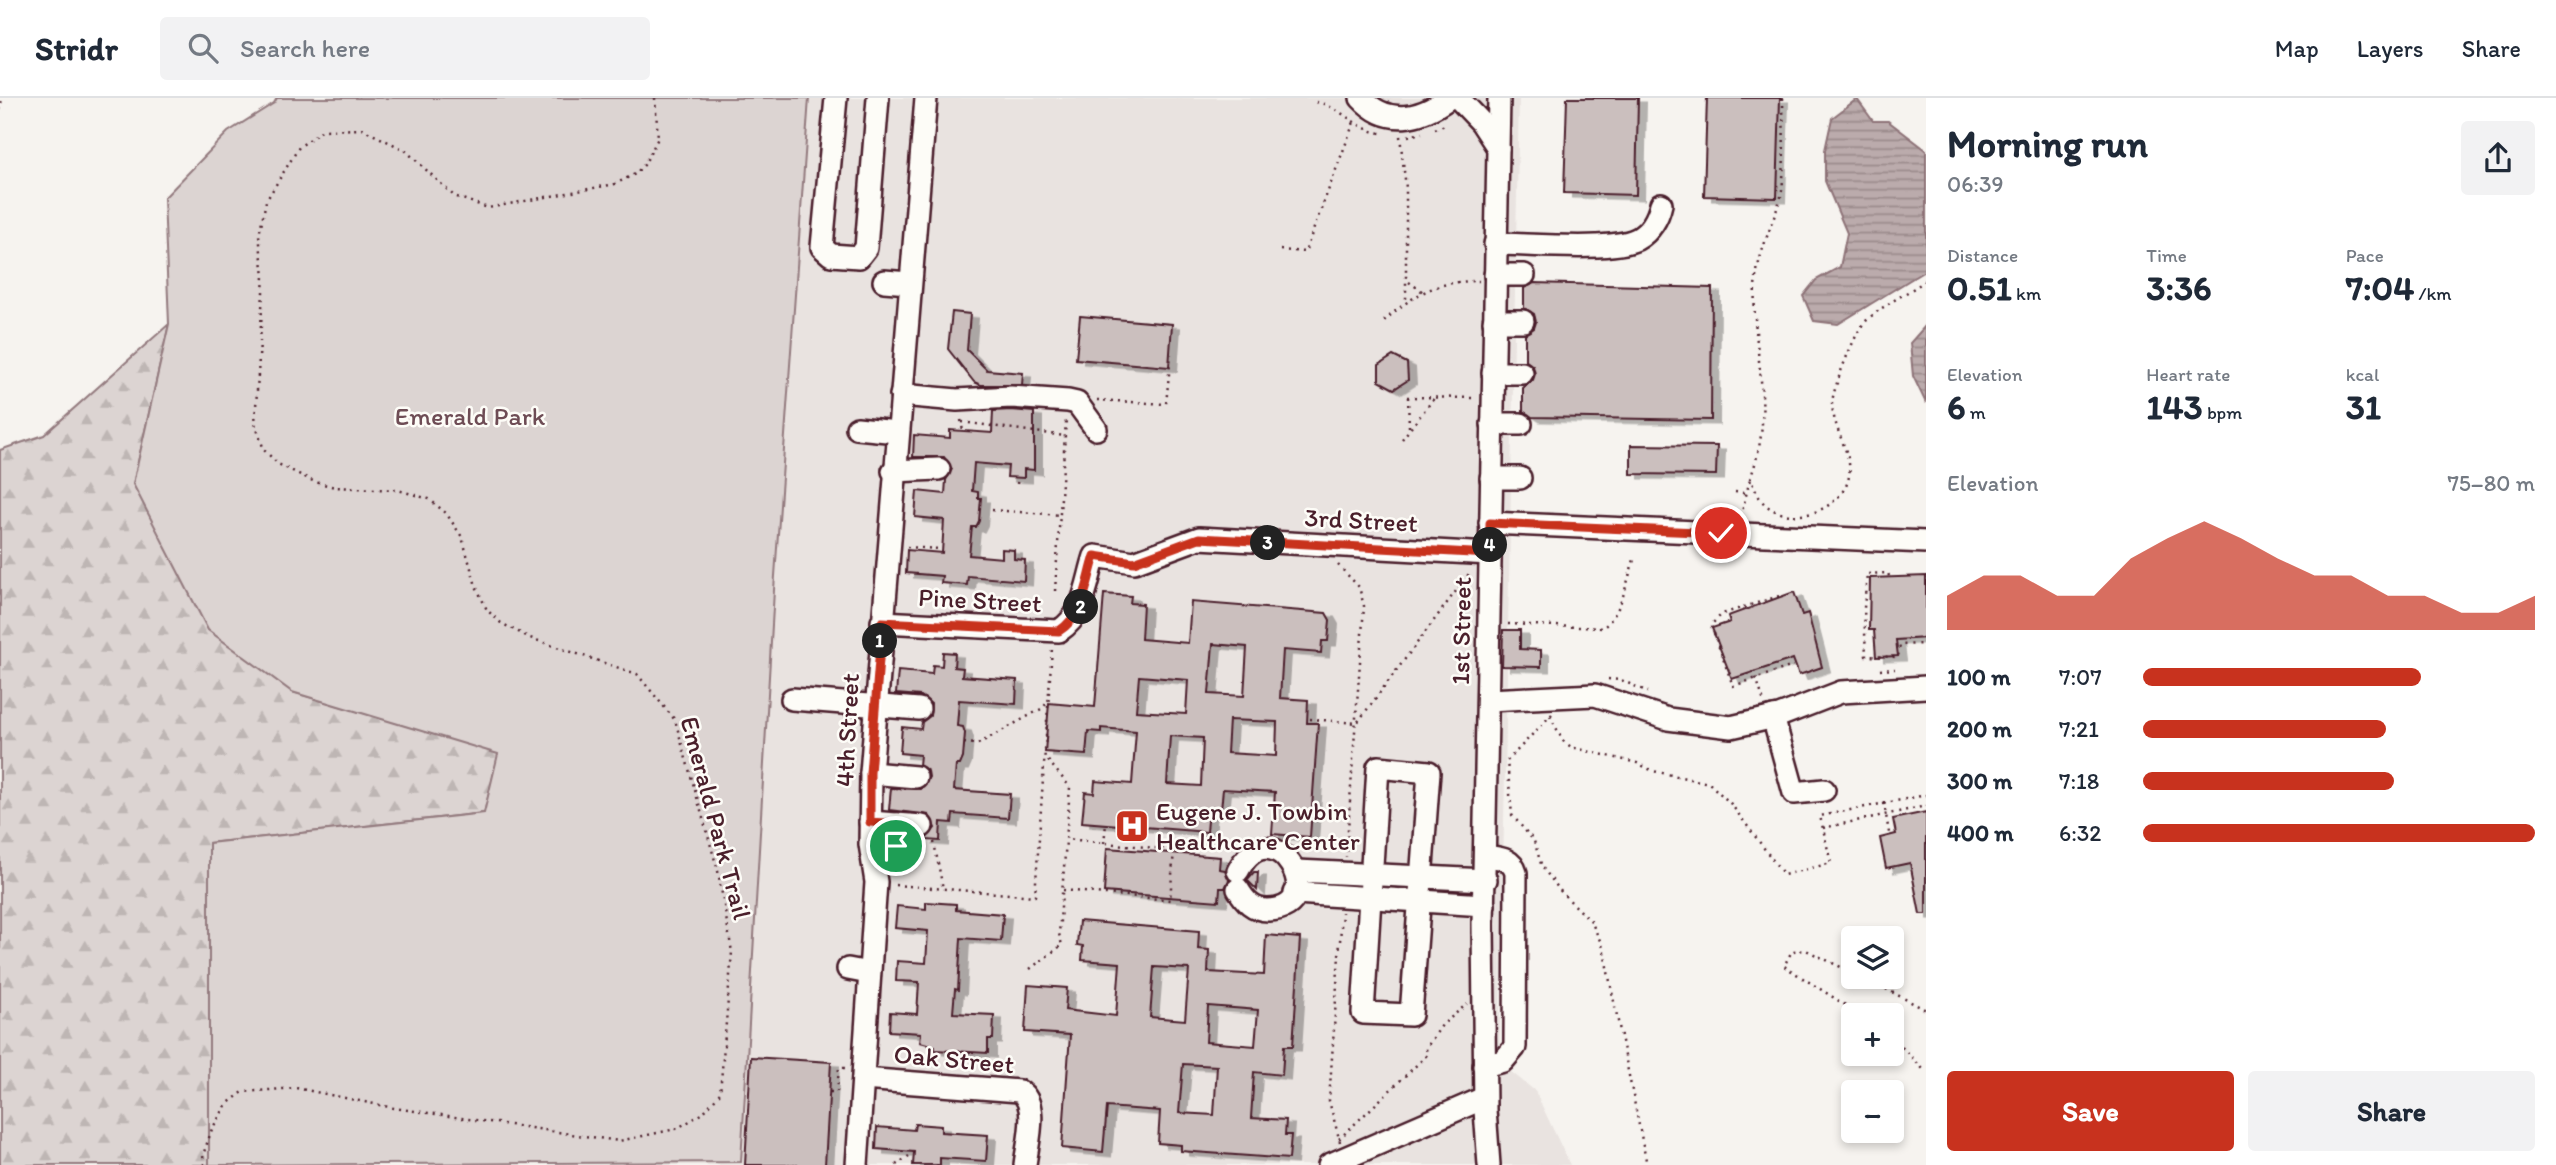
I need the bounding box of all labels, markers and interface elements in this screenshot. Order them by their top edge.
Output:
search box [160,17,650,80]
text: Stridr [35,29,118,68]
icon: search [184,29,222,67]
text: Search here [240,32,370,64]
text: Map [2275,34,2319,63]
text: Layers [2357,34,2424,63]
text: Share [2462,34,2521,63]
text: Morning run [1947,121,2148,167]
button: share [2461,121,2535,195]
text: 06:39 [1947,170,2004,198]
text: Distance [1947,244,2018,267]
text: Time [2146,244,2187,267]
text: Pace [2346,244,2384,267]
text: 0.51 [1947,267,2012,309]
text: 3:36 [2146,267,2212,309]
text: 7:04 [2346,267,2414,309]
text: km [2012,282,2041,305]
text: /km [2414,282,2452,305]
text: Elevation [1947,363,2023,386]
text: Heart rate [2146,363,2230,386]
text: kcal [2346,363,2379,386]
text: 6 [1947,386,1966,428]
text: 143 [2146,386,2203,428]
text: 31 [2346,386,2381,428]
park label: Emerald Park [395,400,546,432]
text: m [1966,401,1986,424]
text: bpm [2203,401,2242,424]
text: Elevation [1947,469,2038,497]
text: 75–80 m [2447,469,2535,497]
street label: 3rd Street [1304,501,1419,539]
pin [1691,503,1751,563]
icon: check [1702,514,1740,552]
pin: 3 [1250,526,1286,560]
pin: 4 [1472,528,1508,562]
text: 3 [1262,531,1273,554]
text: 4 [1484,533,1495,556]
street label: 1st Street [1444,576,1478,685]
street label: Pine Street [917,581,1043,619]
pin: 2 [1064,589,1098,624]
text: 2 [1076,595,1086,618]
pin: 1 [862,624,898,658]
text: 1 [875,629,884,652]
text: 100 m [1947,663,2011,691]
text: 7:07 [2059,663,2102,691]
street label: 4th Street [828,672,866,788]
street label: Emerald Park Trail [674,713,758,923]
text: 200 m [1947,715,2012,743]
text: 7:21 [2059,715,2099,743]
text: 300 m [1947,767,2012,795]
text: 7:18 [2059,767,2099,795]
place label: Eugene J. Towbin Healthcare Center [1156,795,1360,857]
hospital icon: Eugene J. Towbin Healthcare Center [1113,807,1151,845]
pin [866,816,926,876]
text: 400 m [1947,819,2014,847]
text: 6:32 [2059,819,2101,847]
icon: arrive [877,827,915,865]
map controls [1841,926,1904,1143]
button: layers [1841,926,1904,989]
button: + [1841,1003,1904,1066]
street label: Oak Street [892,1038,1016,1080]
button: Save [1947,1071,2234,1151]
button: Share [2248,1071,2535,1151]
button: − [1841,1080,1904,1143]

